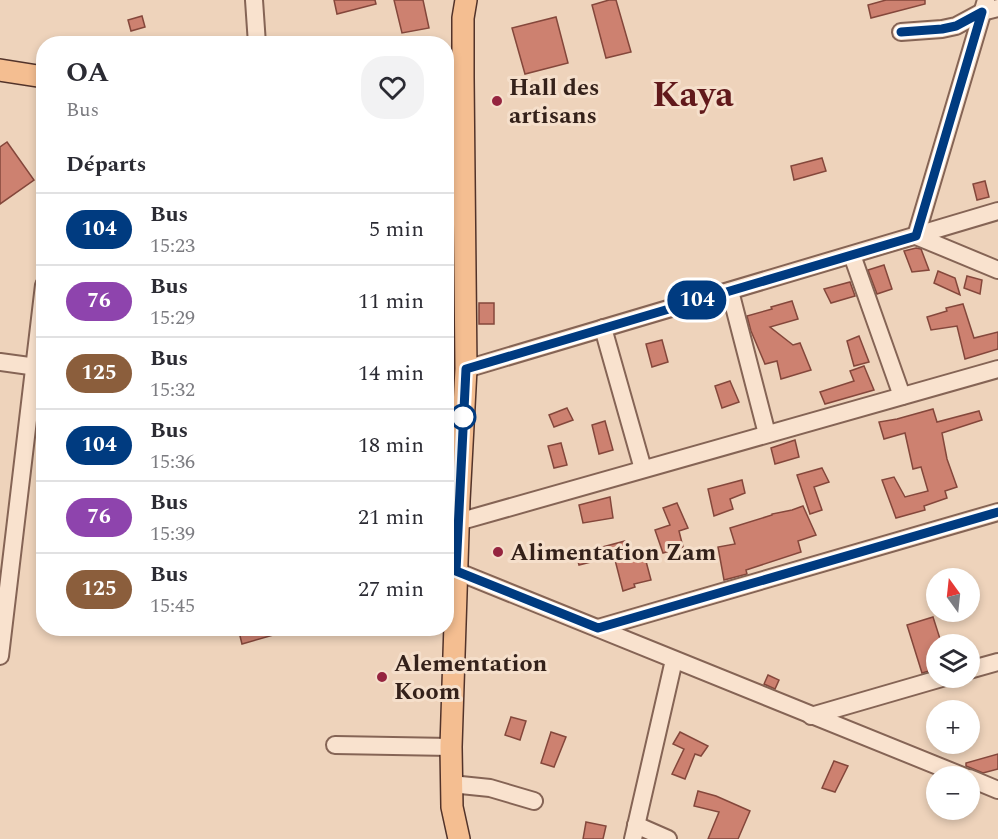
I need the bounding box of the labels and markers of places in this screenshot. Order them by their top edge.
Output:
place label: Hall des artisans [509,70,599,134]
marker: Hall des artisans [490,94,504,108]
unlabelled marker [450,404,476,430]
place label: Alimentation Zam [510,535,717,571]
marker: Alimentation Zam [491,545,505,559]
place label: Alementation Koom [394,646,548,710]
marker: Alementation Koom [375,670,389,684]

